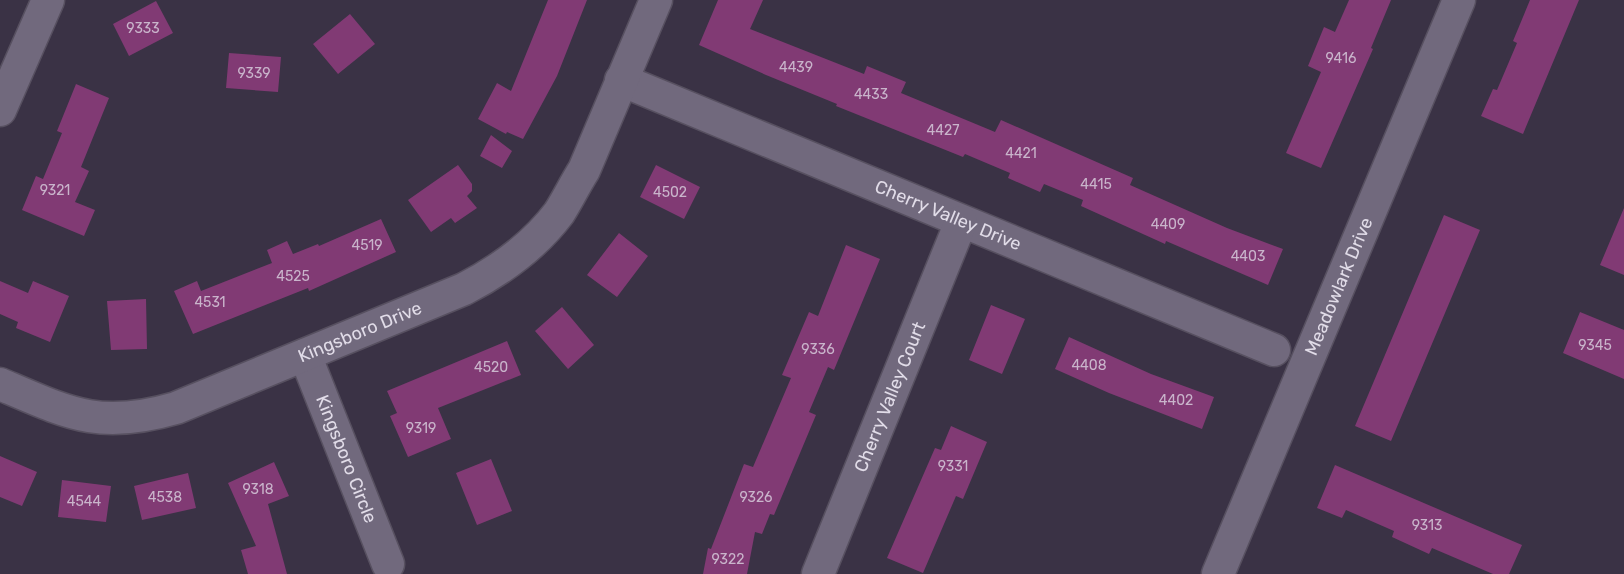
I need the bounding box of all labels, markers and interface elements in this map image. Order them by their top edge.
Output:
house number: 9333 [126,20,160,37]
house number: 9416 [1326,50,1356,67]
house number: 4439 [779,59,813,76]
house number: 9339 [237,65,271,82]
house number: 4433 [854,86,888,103]
house number: 4427 [927,122,959,139]
house number: 4421 [1005,145,1037,162]
street label: Cherry Valley Drive [872,175,1025,255]
house number: 4415 [1080,176,1112,193]
house number: 9321 [40,182,70,199]
house number: 4502 [653,184,687,201]
street label: Meadowlark Drive [1300,214,1377,359]
house number: 4409 [1151,216,1185,233]
house number: 4519 [351,237,383,254]
house number: 4403 [1231,248,1265,265]
house number: 4525 [276,268,310,285]
house number: 4531 [194,294,226,311]
street label: Kingsboro Drive [295,297,425,367]
street label: Cherry Valley Court [850,319,930,475]
house number: 9345 [1578,337,1612,354]
house number: 9336 [801,341,835,358]
house number: 4408 [1071,357,1107,374]
house number: 4520 [474,359,508,376]
street label: Kingsboro Circle [311,392,382,526]
house number: 4402 [1159,392,1193,409]
house number: 9319 [406,420,436,437]
house number: 9331 [938,458,968,475]
house number: 9318 [242,481,274,498]
house number: 4538 [148,489,182,506]
house number: 9326 [739,489,773,506]
house number: 4544 [67,493,102,510]
house number: 9313 [1412,517,1442,534]
house number: 9322 [712,551,744,568]

